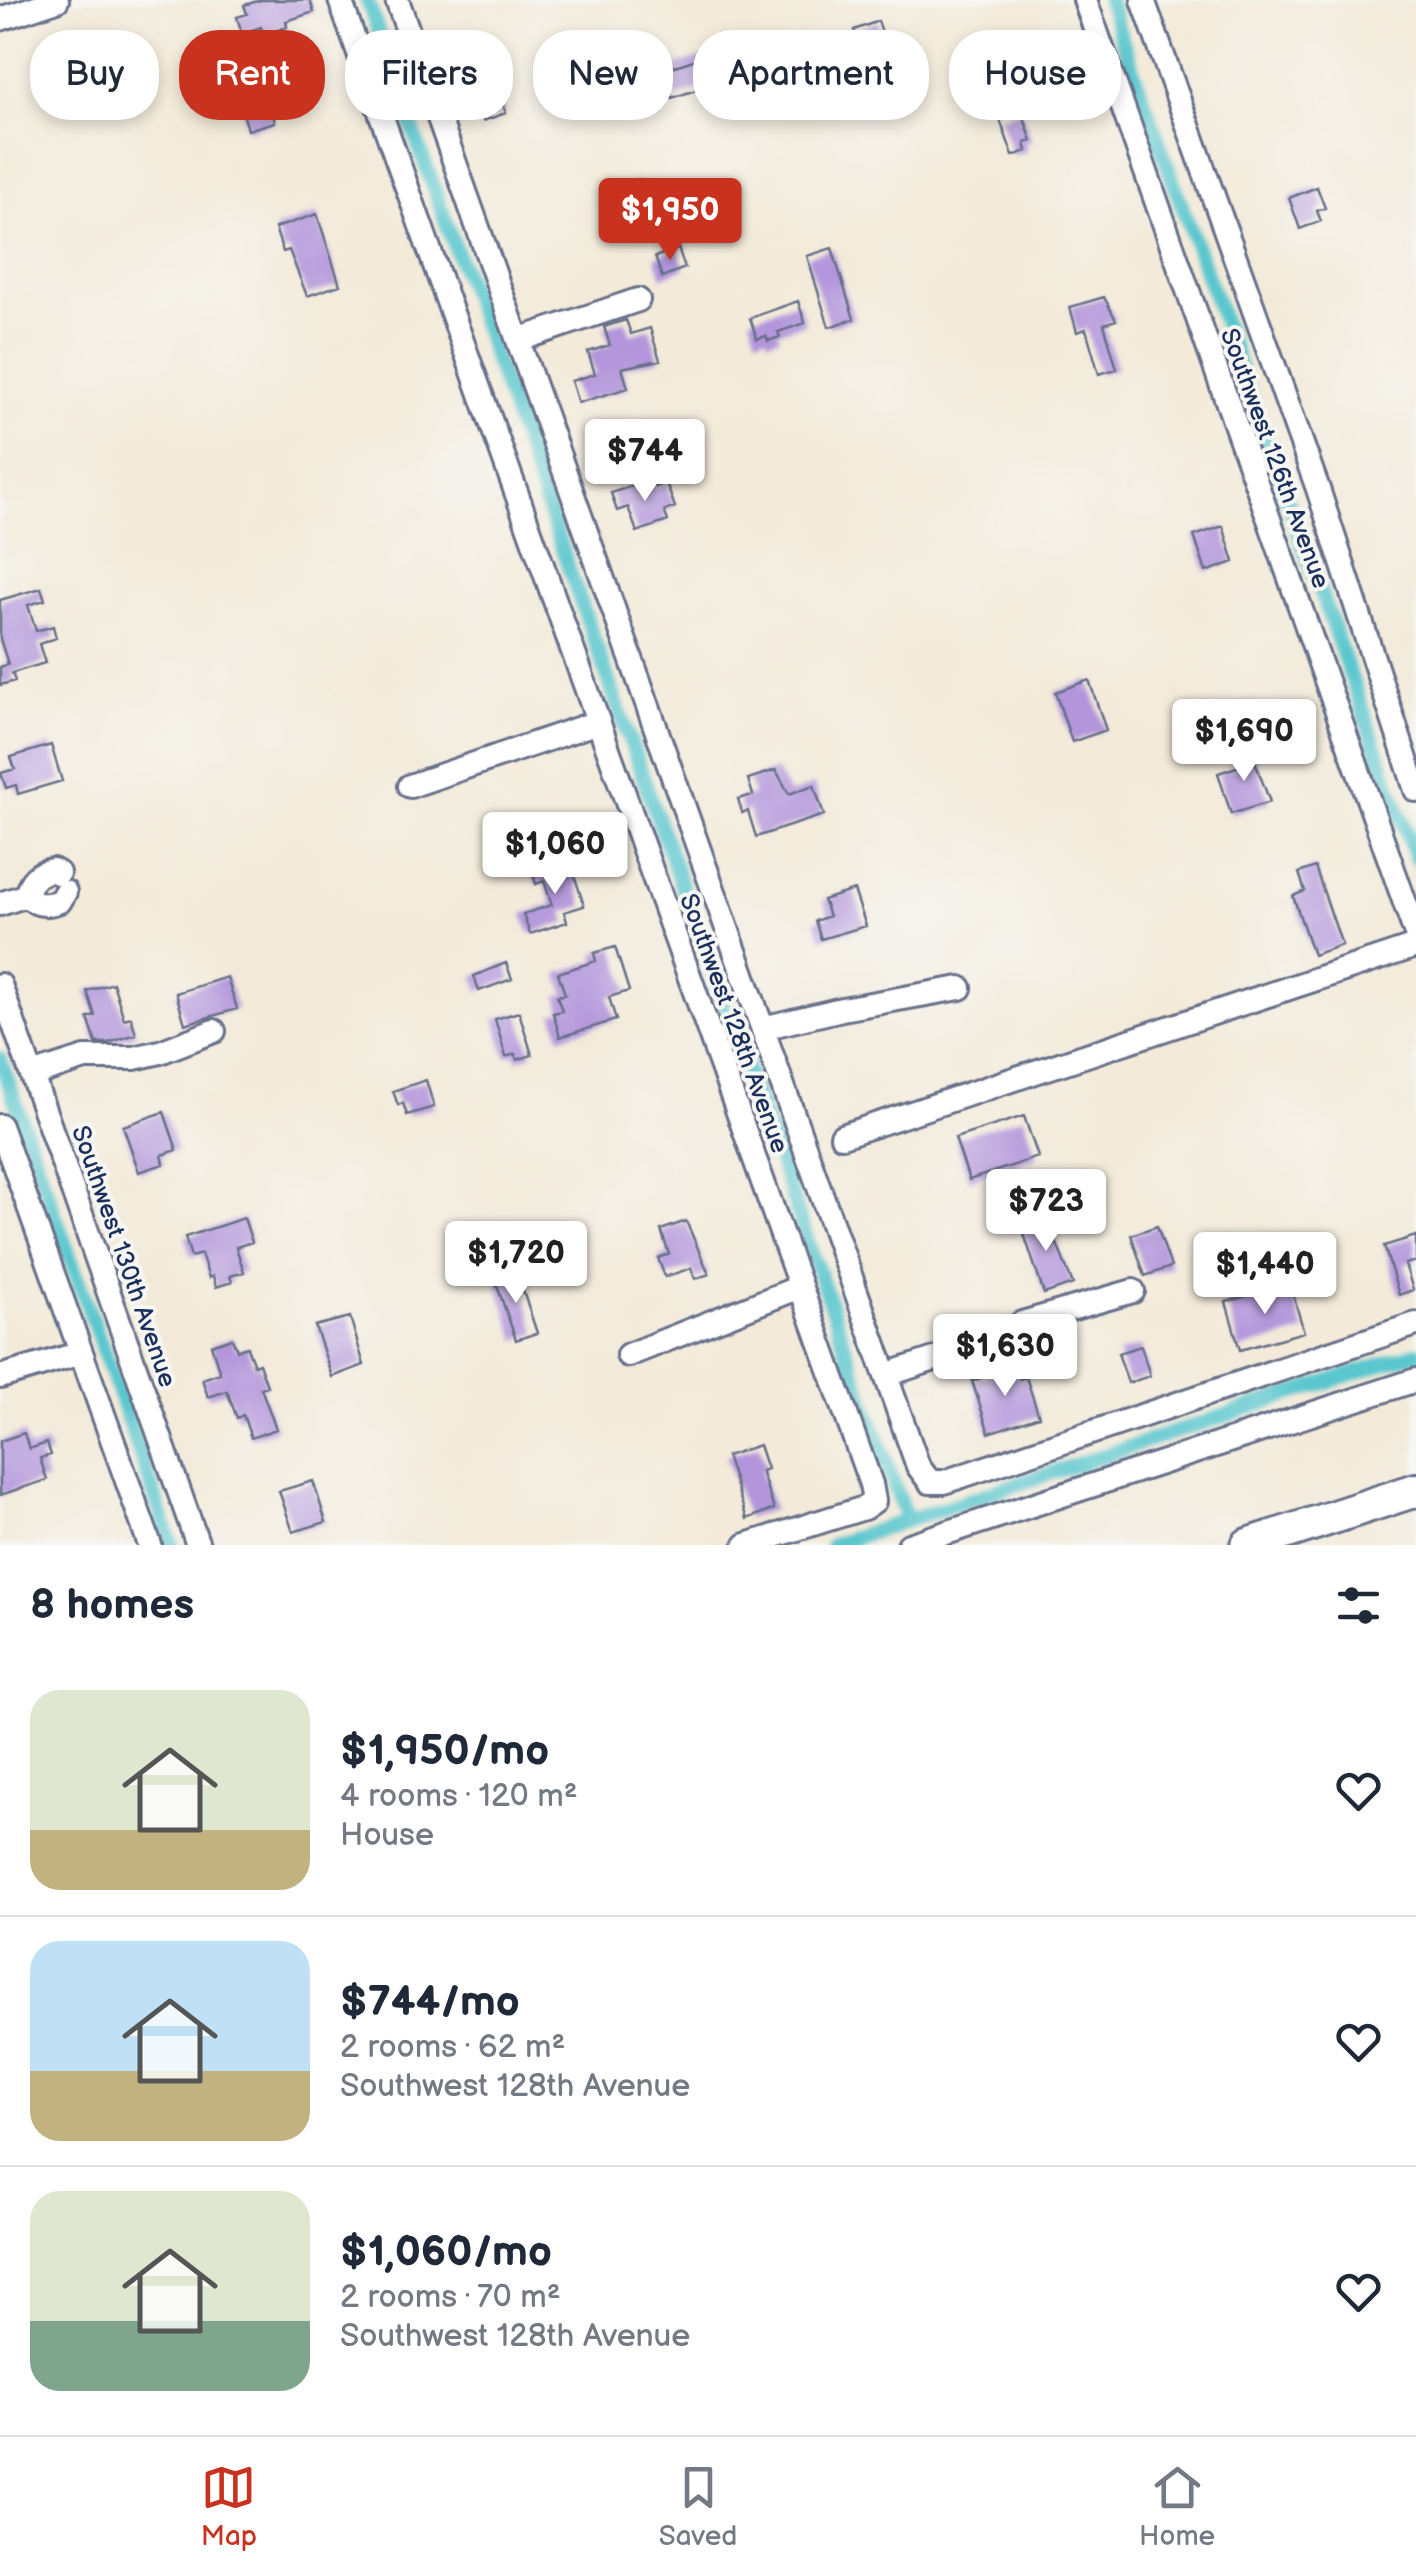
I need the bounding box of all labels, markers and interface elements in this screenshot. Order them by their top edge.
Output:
chip: Buy [30,30,159,120]
chip: Rent [179,30,325,120]
chip: Filters [345,30,513,120]
chip: New [533,30,673,120]
chip: Apartment [693,30,929,120]
chip: House [949,30,1121,120]
pin: $1,950 [589,178,751,263]
text: $1,950 [621,191,719,230]
street label: Southwest 126th Avenue [1213,324,1336,593]
pin: $744 [586,419,704,504]
text: $744 [607,432,683,471]
pin: $1,690 [1163,699,1325,784]
text: $1,690 [1194,712,1294,751]
pin: $1,060 [474,812,636,897]
text: $1,060 [505,825,605,864]
street label: Southwest 128th Avenue [672,890,795,1158]
street label: Southwest 130th Avenue [64,1122,183,1391]
pin: $723 [987,1169,1105,1254]
text: $723 [1008,1182,1084,1221]
pin: $1,720 [435,1221,597,1306]
pin: $1,440 [1184,1232,1346,1317]
text: $1,720 [467,1234,565,1273]
text: $1,440 [1215,1245,1315,1284]
pin: $1,630 [924,1314,1086,1399]
text: $1,630 [955,1327,1055,1366]
icon: filters [1331,1578,1386,1633]
text: 8 homes [30,1580,194,1631]
text: $1,950/mo [340,1726,549,1777]
icon: home [110,1730,230,1850]
icon: heart [1331,1763,1386,1818]
text: 4 rooms · 120 m² [340,1777,578,1816]
text: House [340,1816,434,1855]
text: $744/mo [340,1977,520,2028]
icon: home [110,1981,230,2101]
icon: heart [1331,2014,1386,2069]
text: 2 rooms · 62 m² [340,2028,565,2067]
text: Southwest 128th Avenue [340,2067,690,2106]
text: $1,060/mo [340,2227,552,2278]
icon: home [110,2231,230,2351]
icon: heart [1331,2264,1386,2319]
text: 2 rooms · 70 m² [340,2278,561,2317]
text: Southwest 128th Avenue [340,2317,690,2356]
tab: Map [201,2460,257,2553]
tab: Saved [659,2460,737,2553]
tab: Home [1139,2460,1215,2553]

